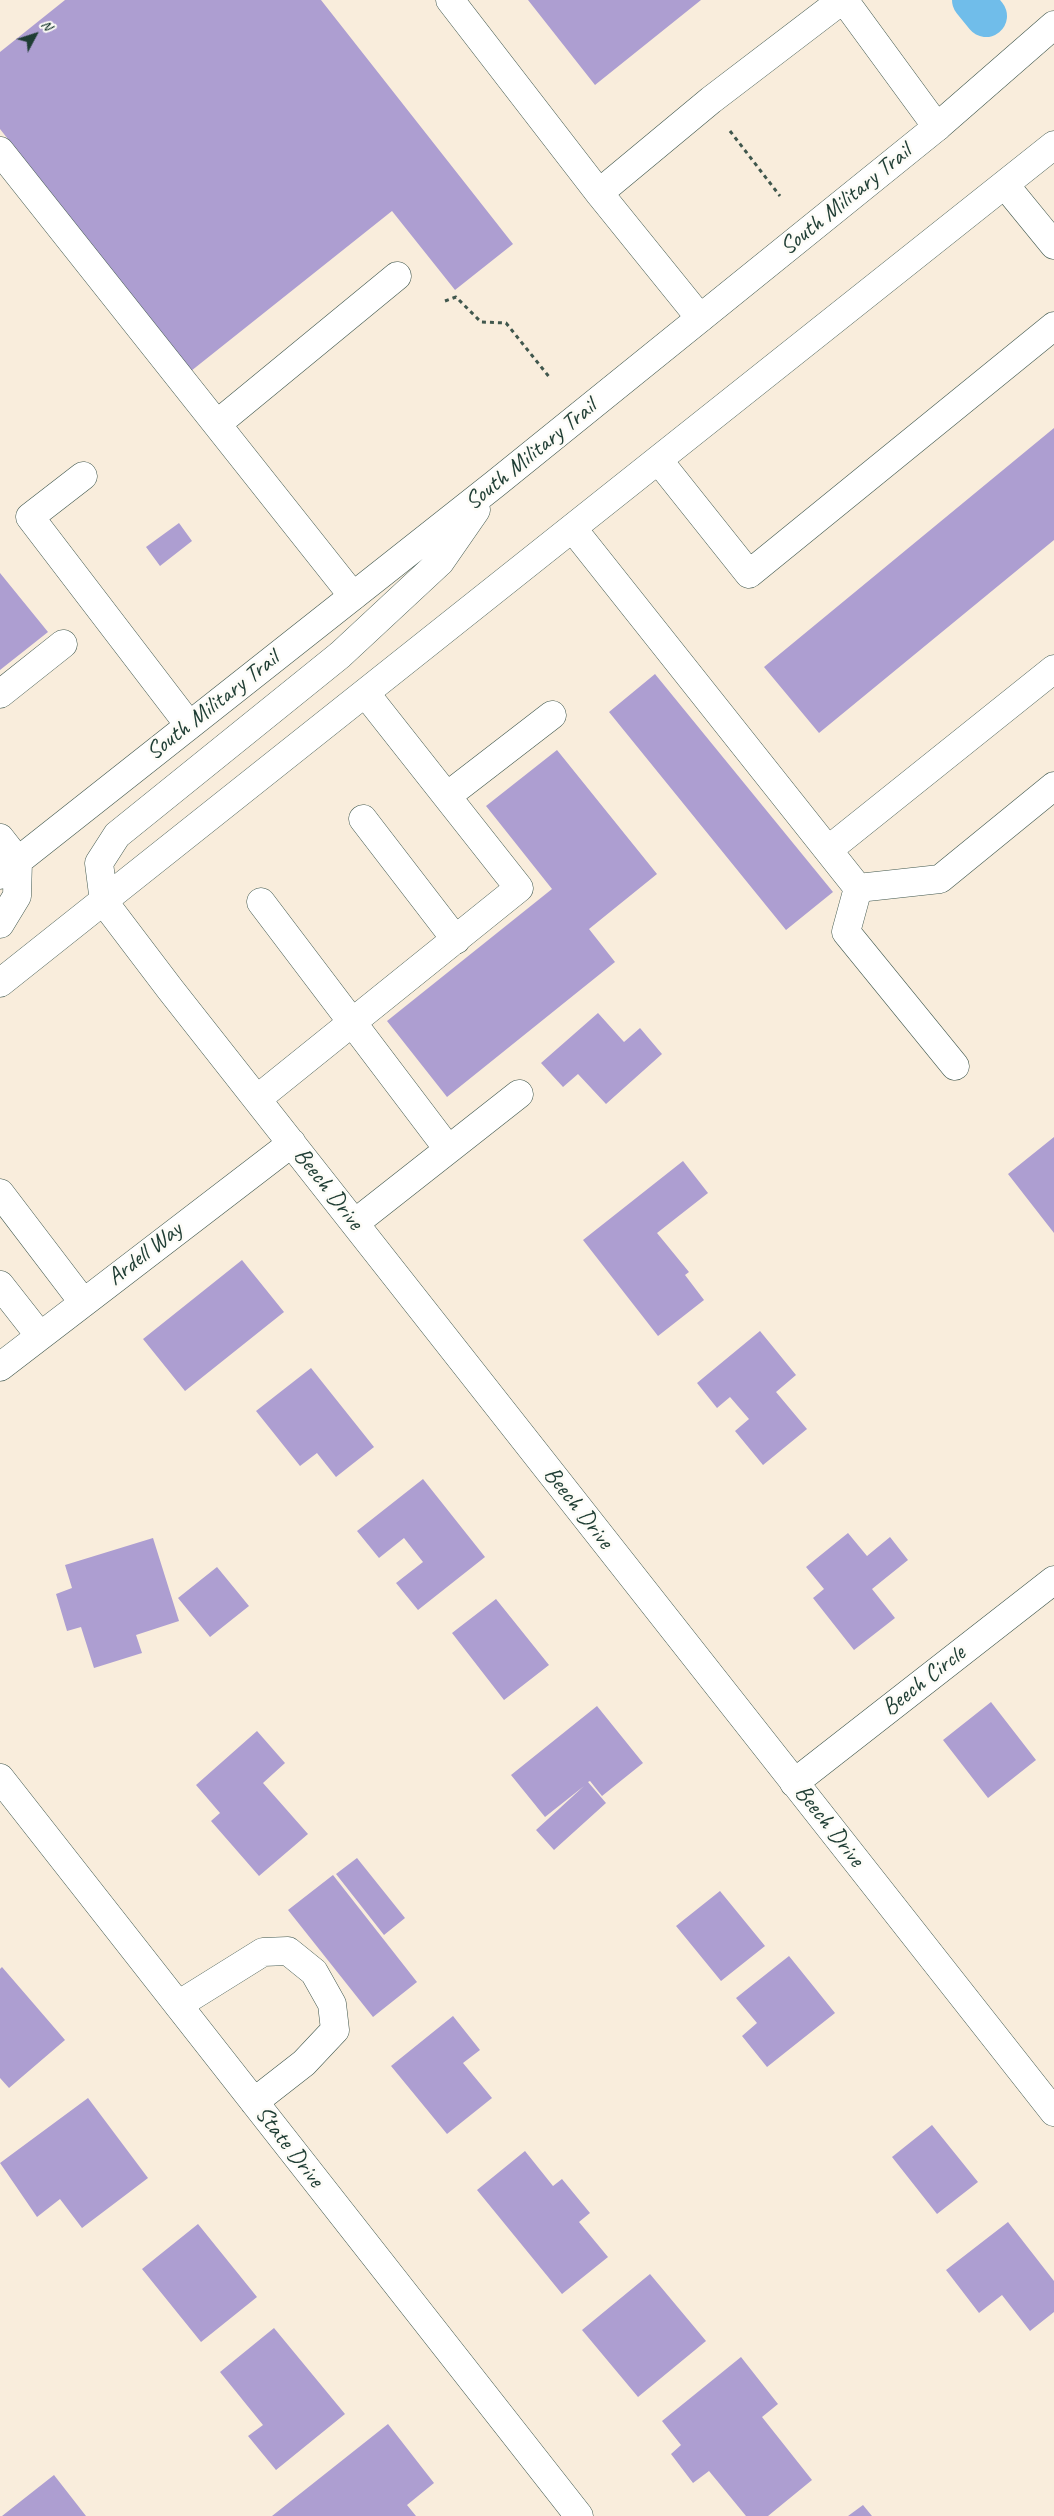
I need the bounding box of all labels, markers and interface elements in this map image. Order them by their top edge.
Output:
north arrow [10,10,60,60]
text: N [38,16,56,34]
street label: South Military Trail [774,138,918,262]
street label: South Military Trail [459,393,603,517]
street label: South Military Trail [141,645,285,767]
street label: Beech Drive [287,1142,369,1236]
street label: Ardell Way [102,1216,188,1292]
street label: Beech Drive [537,1461,619,1555]
street label: Beech Circle [877,1639,971,1723]
street label: Beech Drive [788,1779,870,1873]
street label: State Drive [248,2101,330,2193]

